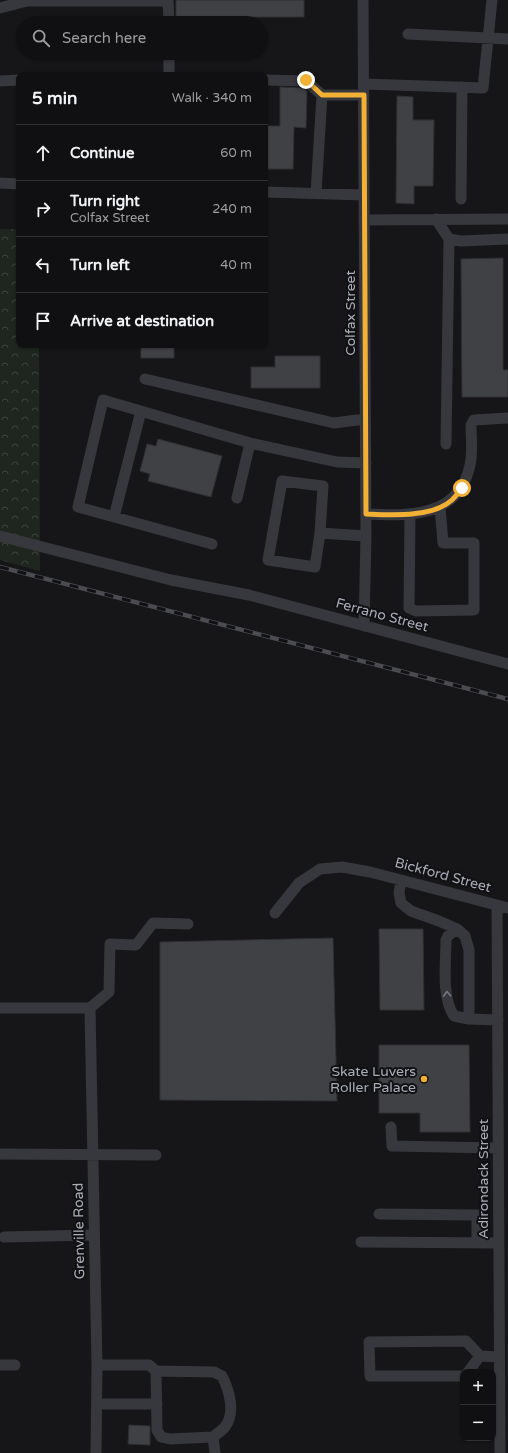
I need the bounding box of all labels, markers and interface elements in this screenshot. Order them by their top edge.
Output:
search box [16,16,268,60]
icon: search [30,27,52,49]
text: Search here [62,29,146,47]
route end [297,71,315,89]
text: 5 min [32,88,77,109]
text: Walk · 340 m [172,90,252,106]
icon: ahead [32,142,54,164]
text: Continue [70,144,134,162]
text: 60 m [220,145,252,161]
text: Turn right [70,192,140,210]
icon: right [32,198,54,220]
text: 240 m [212,201,252,217]
text: Colfax Street [70,210,150,226]
icon: left [32,254,54,276]
text: Turn left [70,256,130,274]
text: 40 m [220,257,252,273]
street label: Colfax Street [342,269,359,356]
icon: arrive [32,310,54,332]
text: Arrive at destination [70,312,214,330]
route start [453,479,471,497]
street label: Ferrano Street [334,594,431,636]
street label: Bickford Street [393,854,494,896]
one-way arrow [442,991,451,997]
place label: Skate Luvers Roller Palace [330,1063,416,1096]
marker: Skate Luvers Roller Palace [419,1074,429,1084]
street label: Adirondack Street [475,1118,492,1239]
street label: Grenville Road [70,1183,88,1279]
map controls [460,1369,496,1441]
button: + [460,1369,496,1405]
button: − [460,1405,496,1441]

